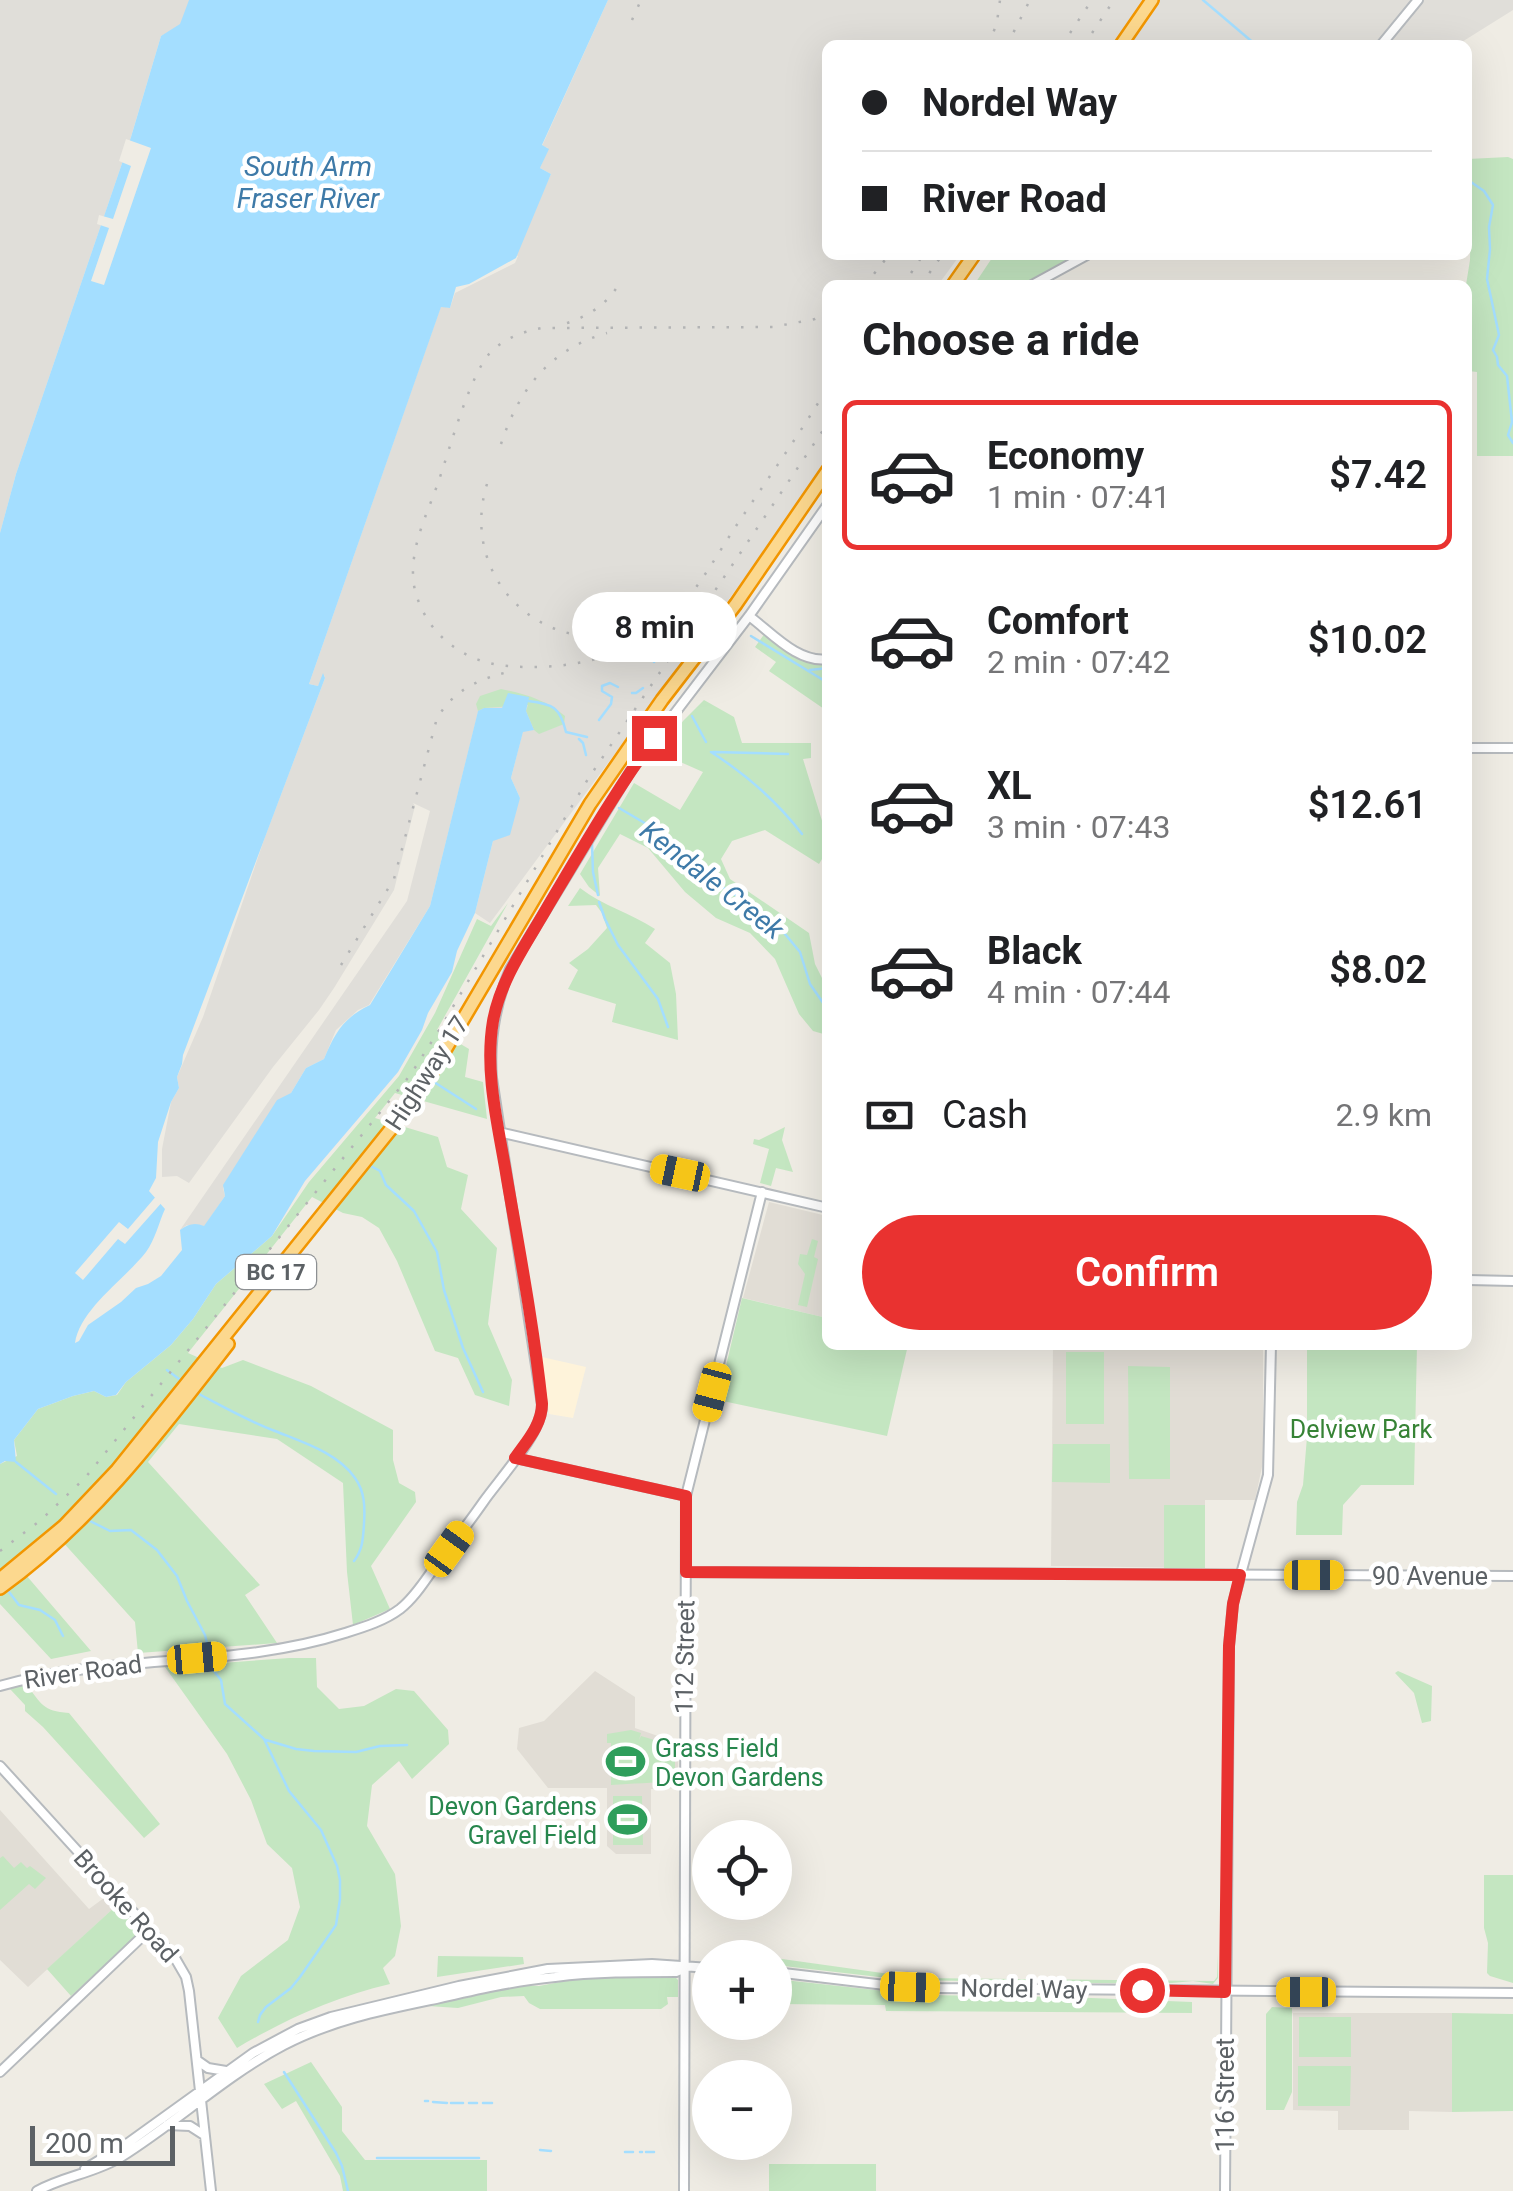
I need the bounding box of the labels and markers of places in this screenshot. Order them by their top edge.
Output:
place label: Grass Field Devon Gardens [655,1734,824,1792]
sports icon: Grass Field Devon Gardens [604,1741,646,1783]
place label: Devon Gardens Gravel Field [428,1792,597,1850]
sports icon: Devon Gardens Gravel Field [606,1799,648,1841]

